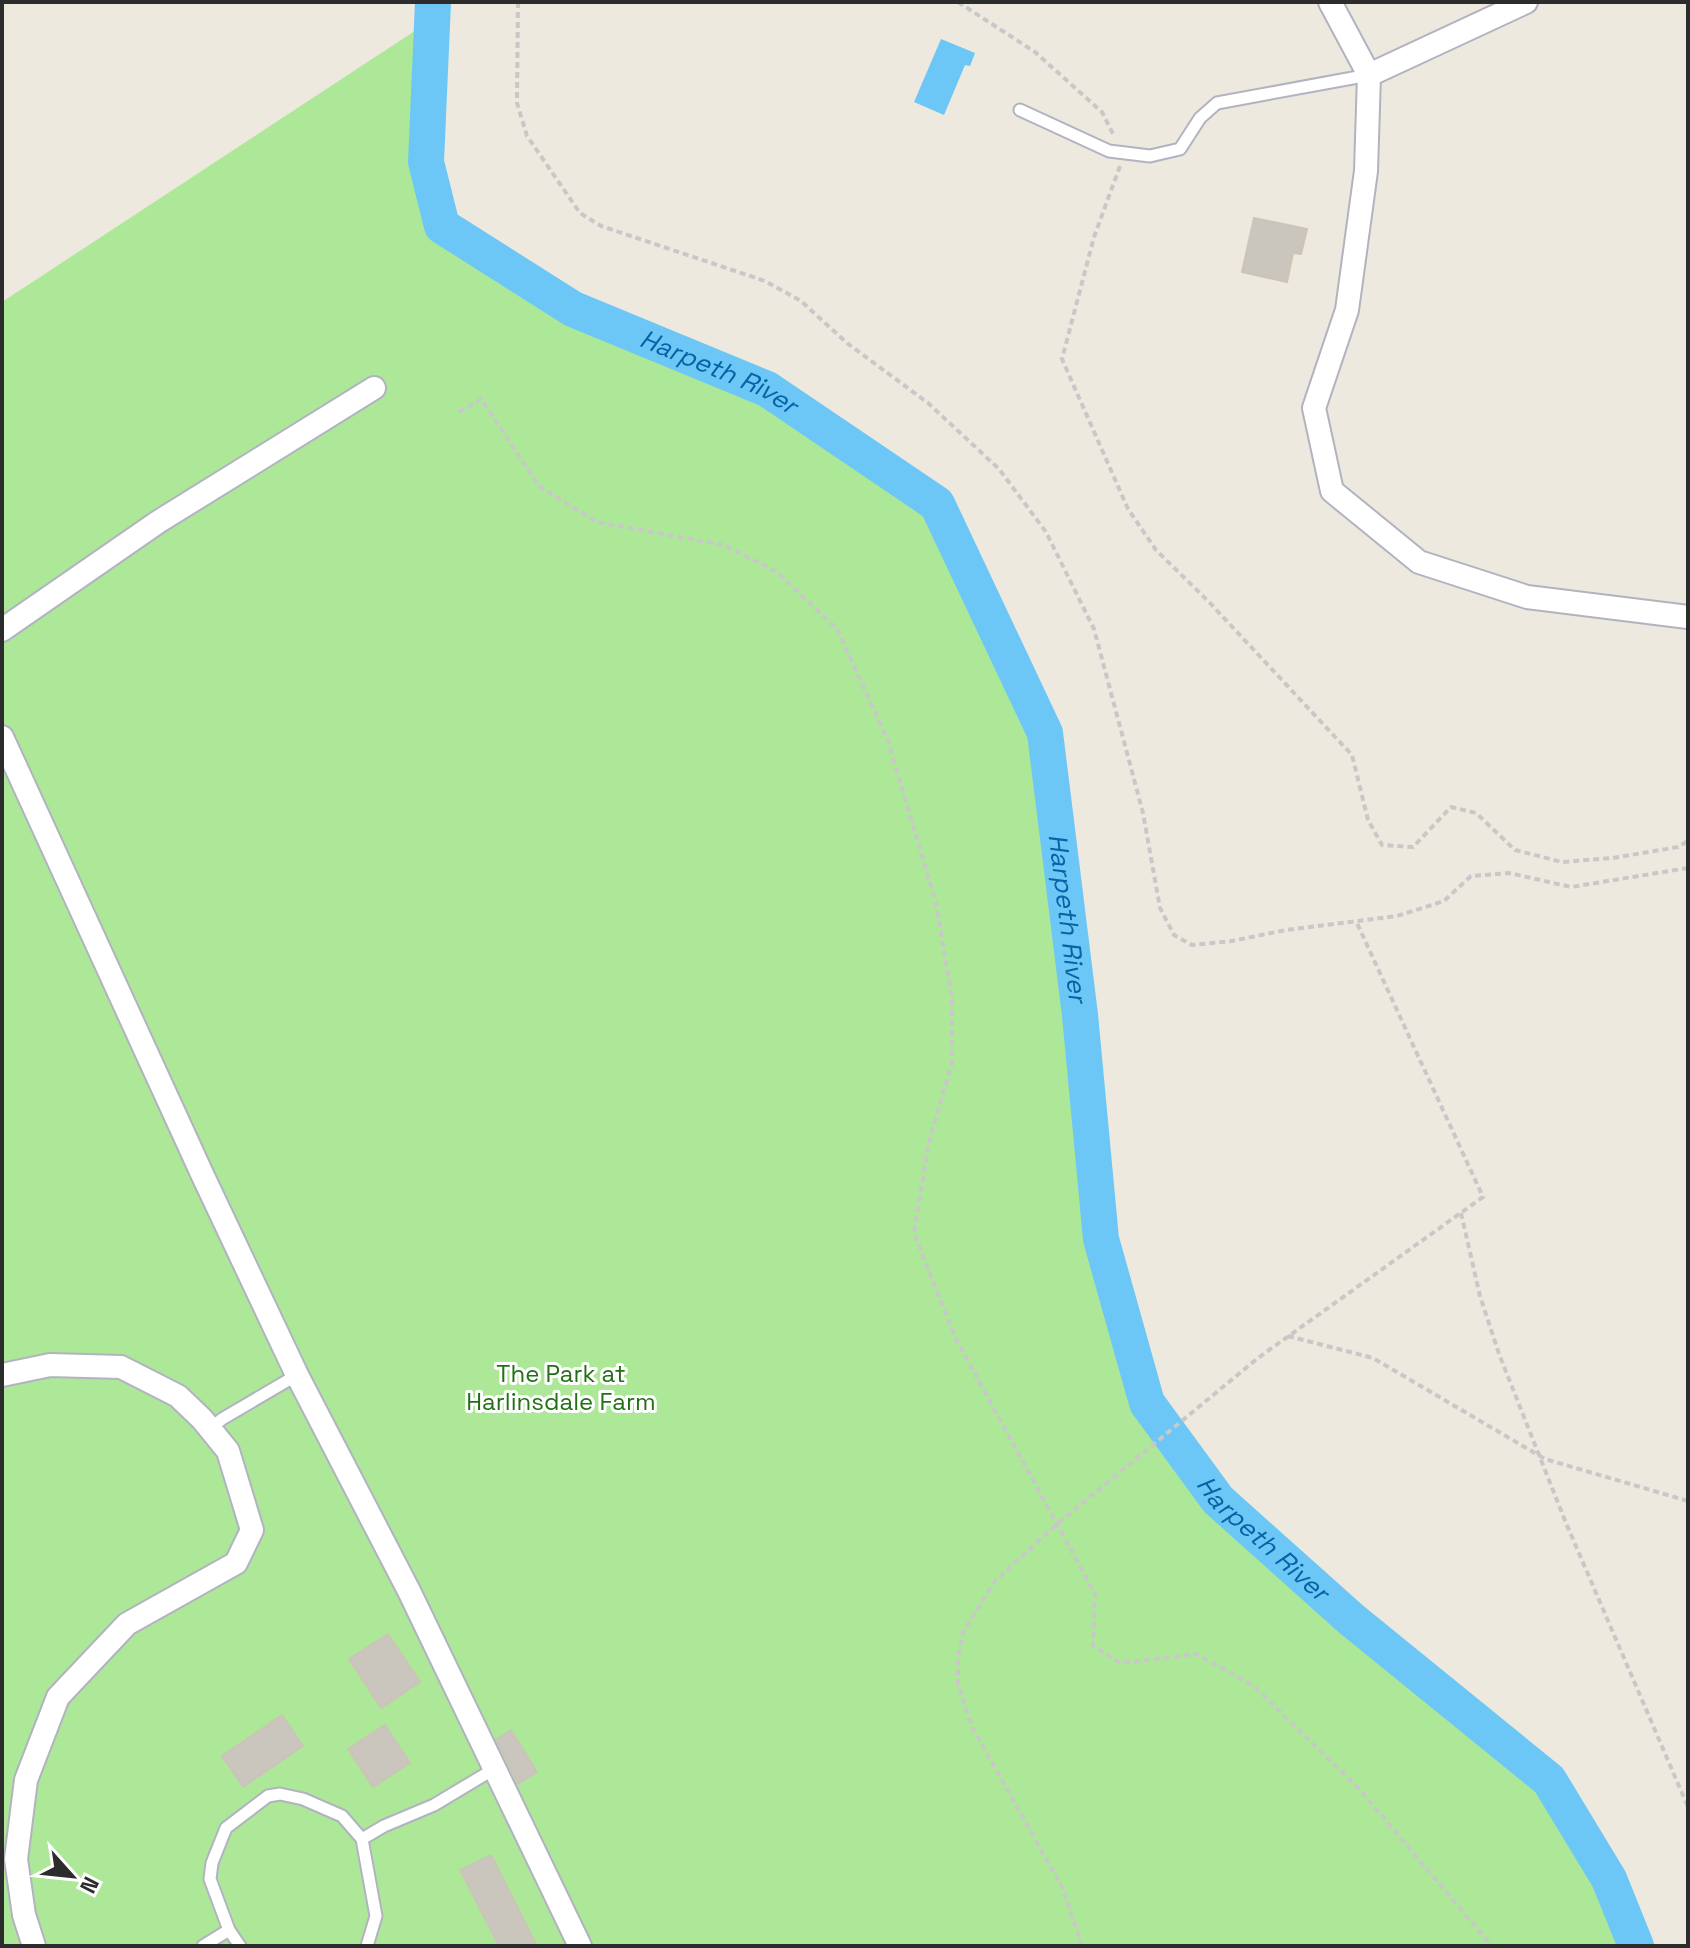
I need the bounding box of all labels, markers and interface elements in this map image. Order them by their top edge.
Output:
water label: Harpeth River [635,322,807,424]
water label: Harpeth River [1041,832,1096,1007]
park label: The Park at Harlinsdale Farm [466,1358,656,1417]
water label: Harpeth River [1189,1469,1339,1611]
north arrow [32,1836,112,1916]
text: N [74,1872,106,1898]

